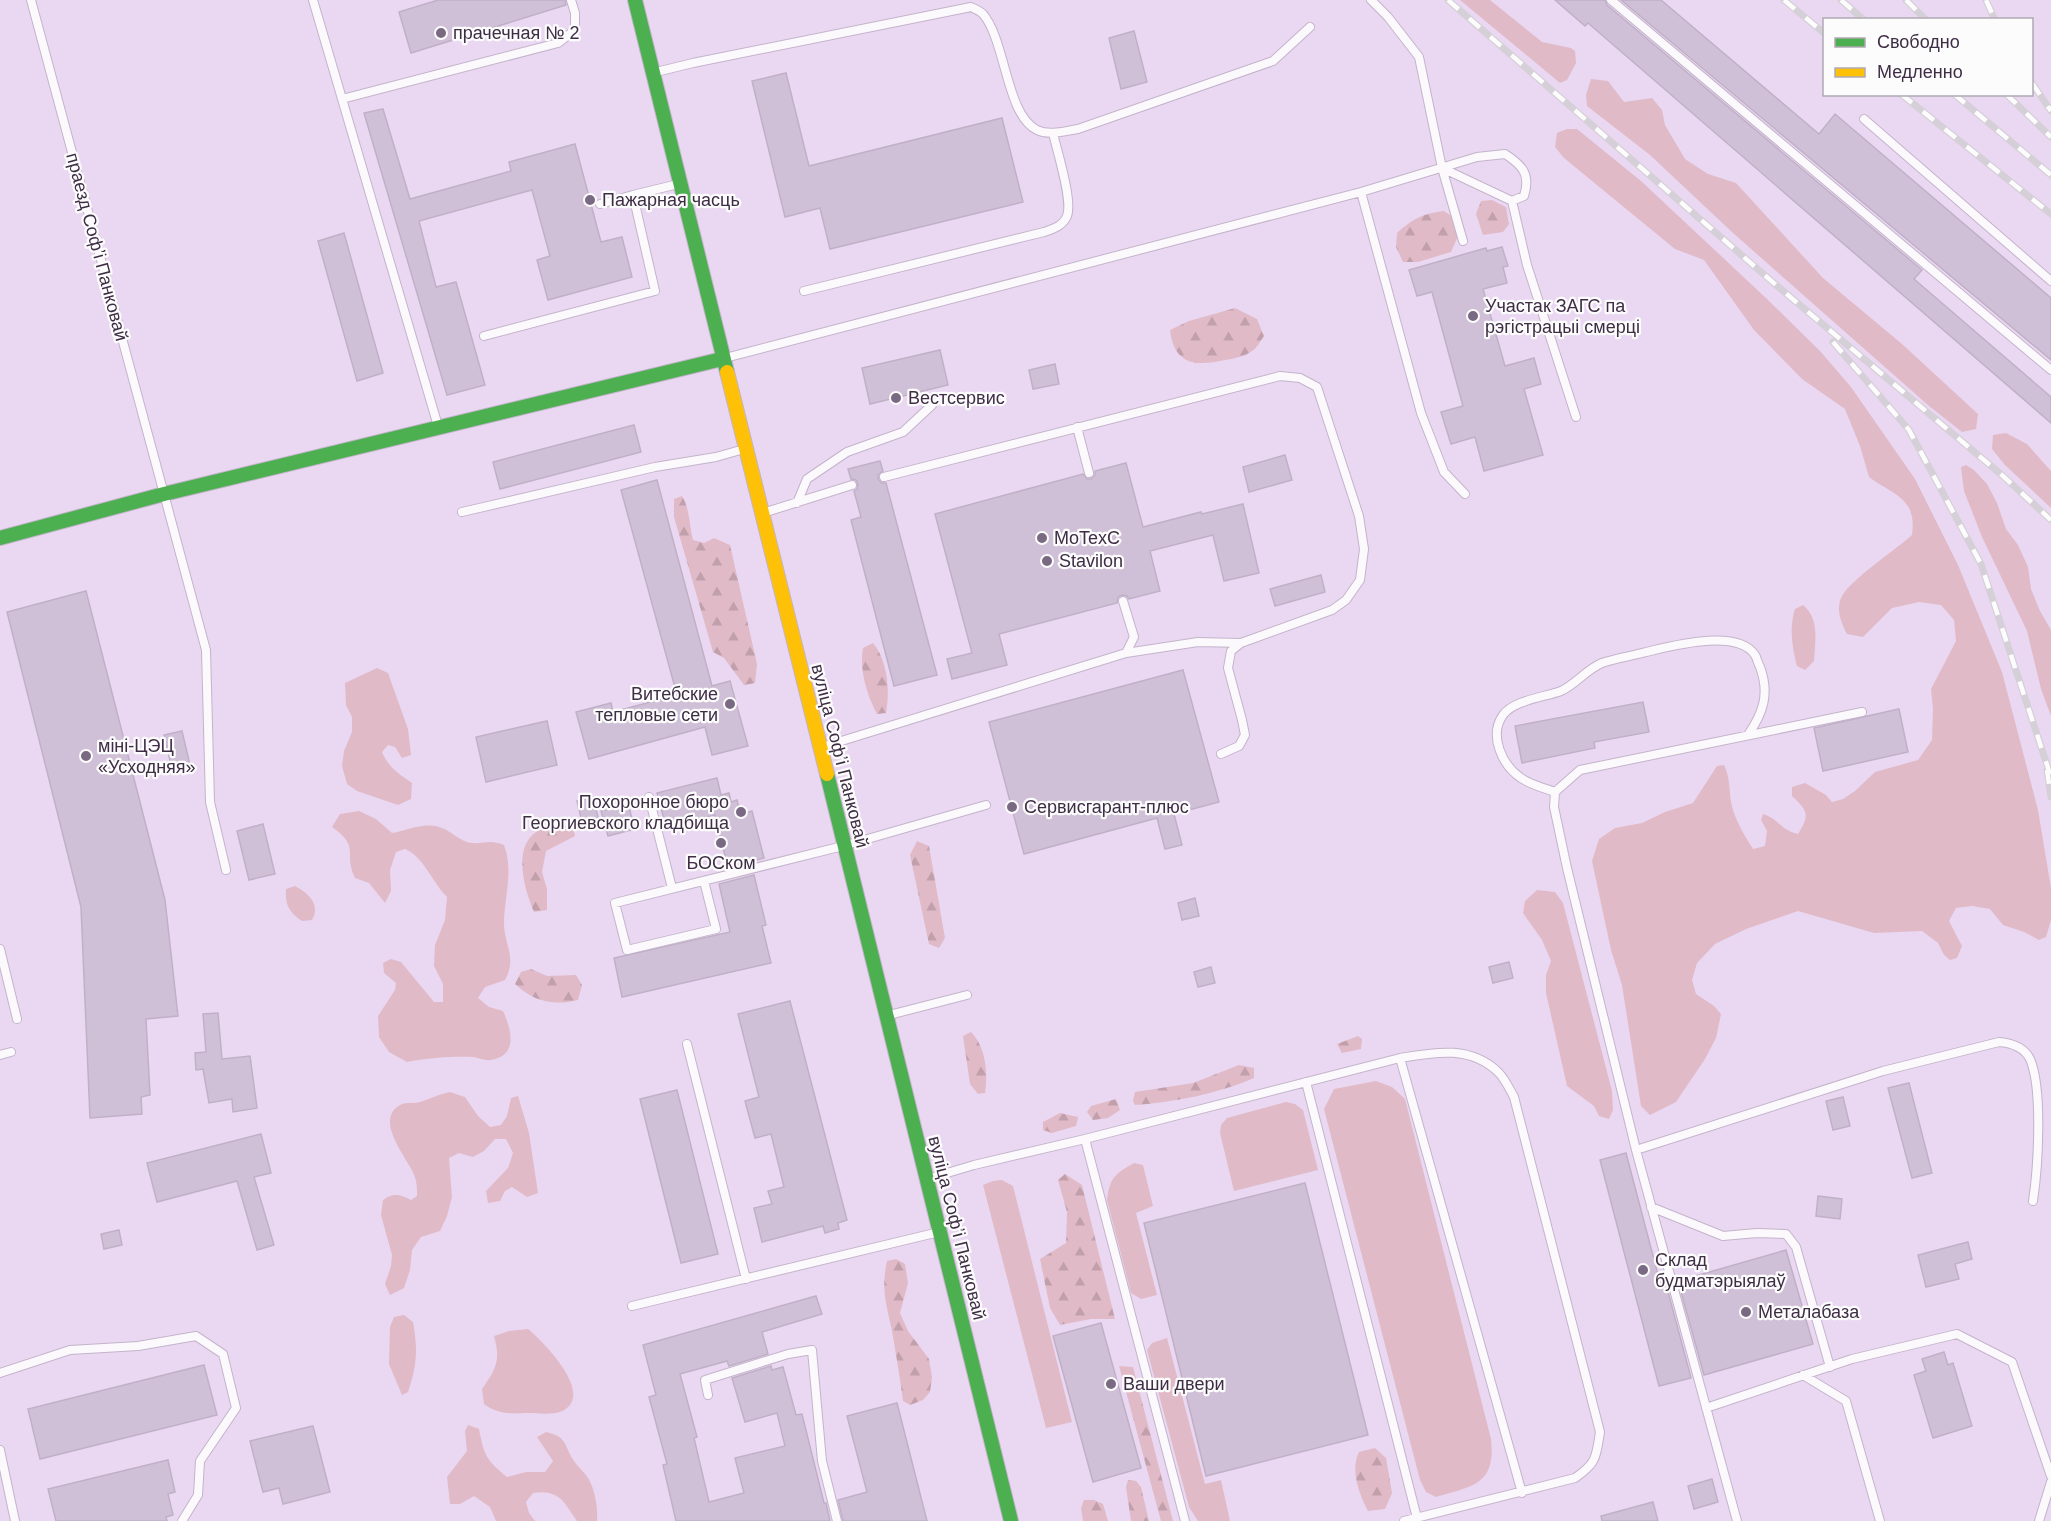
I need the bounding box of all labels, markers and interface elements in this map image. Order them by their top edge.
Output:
legend [1823,18,2033,96]
place label: прачечная № 2 [453,23,580,43]
marker: прачечная № 2 [434,26,448,40]
text: Свободно [1877,32,1960,52]
text: Медленно [1877,62,1963,82]
street label: праезд Софʼі Панковай [62,151,132,343]
place label: Пажарная часць [602,190,740,210]
marker: Пажарная часць [583,193,597,207]
place label: Участак ЗАГС па рэгістрацыі смерці [1485,296,1640,337]
marker: Участак ЗАГС па рэгістрацыі смерці [1466,309,1480,323]
place label: Вестсервис [908,388,1005,408]
marker: Вестсервис [889,391,903,405]
place label: MoTexC [1054,528,1120,548]
marker: MoTexC [1035,531,1049,545]
place label: Stavilon [1059,551,1123,571]
marker: Stavilon [1040,554,1054,568]
street label: вуліца Софʼі Панковай [807,662,873,850]
place label: Витебские тепловые сети [595,684,718,725]
marker: Витебские тепловые сети [723,697,737,711]
place label: міні-ЦЭЦ «Усходняя» [98,736,196,777]
marker: міні-ЦЭЦ «Усходняя» [79,749,93,763]
place label: Похоронное бюро Георгиевского кладбища [522,792,730,833]
place label: Сервисгарант-плюс [1024,797,1189,817]
marker: Сервисгарант-плюс [1005,800,1019,814]
marker: Похоронное бюро Георгиевского кладбища [734,805,748,819]
marker: БОСком [714,836,728,850]
place label: БОСком [686,853,756,873]
street label: вуліца Софʼі Панковай [924,1134,990,1322]
place label: Склад будматэрыялаў [1655,1250,1785,1291]
marker: Склад будматэрыялаў [1636,1263,1650,1277]
place label: Металабаза [1758,1302,1860,1322]
marker: Металабаза [1739,1305,1753,1319]
place label: Ваши двери [1123,1374,1224,1394]
marker: Ваши двери [1104,1377,1118,1391]

